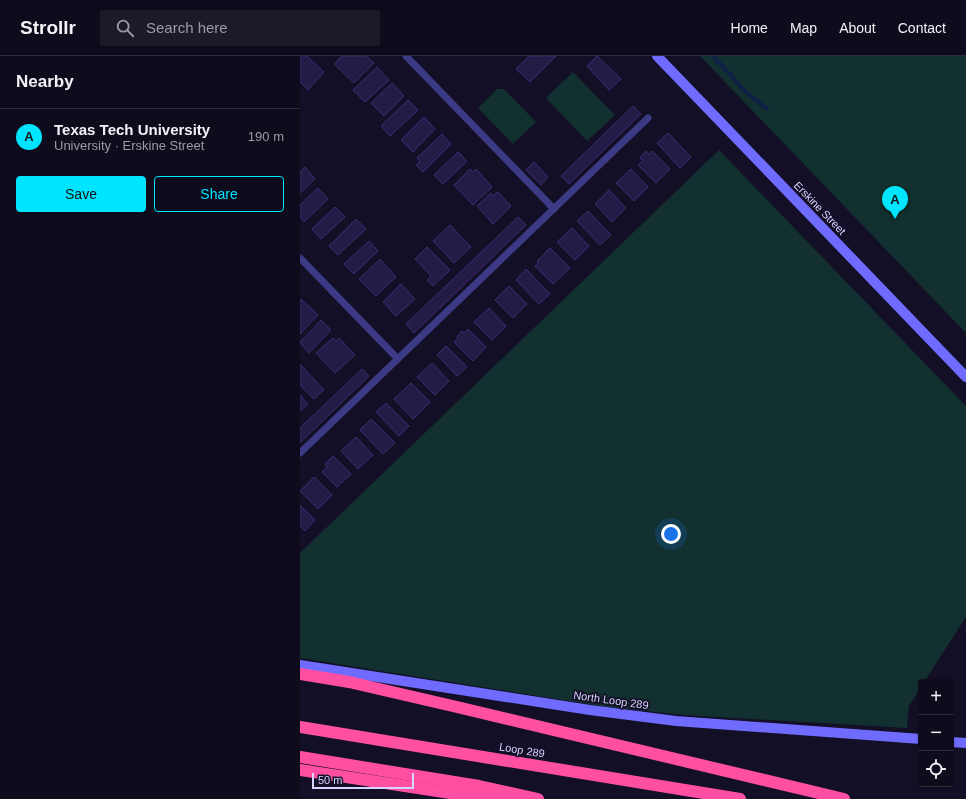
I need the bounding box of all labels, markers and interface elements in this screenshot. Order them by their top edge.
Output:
search box [100,10,380,46]
text: Strollr [20,17,76,38]
icon: search [114,17,136,39]
text: Search here [146,19,228,36]
text: Home [731,20,768,36]
text: Map [790,20,817,36]
text: About [839,20,876,36]
text: Contact [898,20,946,36]
text: Nearby [16,72,74,91]
text: Texas Tech University [54,121,210,138]
text: A [24,129,34,144]
text: 190 m [248,129,284,144]
text: University · Erskine Street [54,138,204,153]
button: Save [16,176,146,212]
button: Share [154,176,284,212]
street label: Erskine Street [792,179,848,237]
pin: A [882,186,908,219]
your location [661,524,681,544]
map controls [918,679,954,787]
button: + [918,679,954,715]
street label: North Loop 289 [573,689,649,711]
button: − [918,715,954,751]
street label: Loop 289 [498,740,546,760]
button: locate [918,751,954,787]
scale bar [312,771,414,790]
text: 50 m [318,774,342,786]

